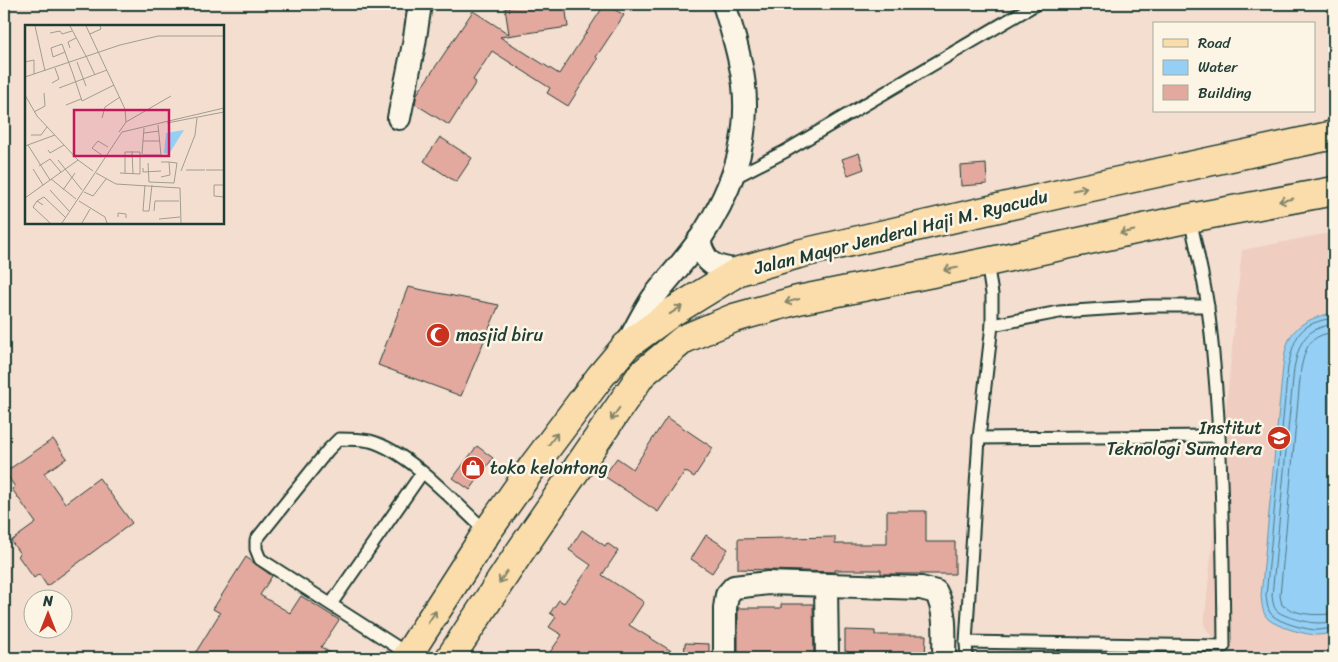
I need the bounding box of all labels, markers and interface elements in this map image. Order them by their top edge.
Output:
legend [1153,22,1316,112]
inset map [25,25,224,224]
text: Road [1198,30,1231,56]
text: Water [1198,54,1238,80]
text: Building [1198,80,1252,106]
street label: Jalan Mayor Jenderal Haji M. Ryacudu [750,180,1052,284]
one-way arrow [1071,184,1087,193]
one-way arrow [1279,195,1295,205]
one-way arrow [1120,228,1136,237]
one-way arrow [943,265,959,275]
one-way arrow [784,297,800,307]
one-way arrow [668,305,682,315]
place label: masjid biru [456,319,543,351]
mosque icon: masjid biru [425,322,451,348]
one-way arrow [610,407,620,421]
place label: Institut Teknologi Sumatera [1106,412,1263,465]
school or university icon: Institut Teknologi Sumatera [1266,425,1292,451]
one-way arrow [548,432,558,446]
place label: toko kelontong [490,452,608,484]
shop icon: toko kelontong [460,455,486,481]
one-way arrow [497,570,508,584]
text: N [42,589,53,614]
north arrow [22,590,72,640]
one-way arrow [427,611,437,625]

